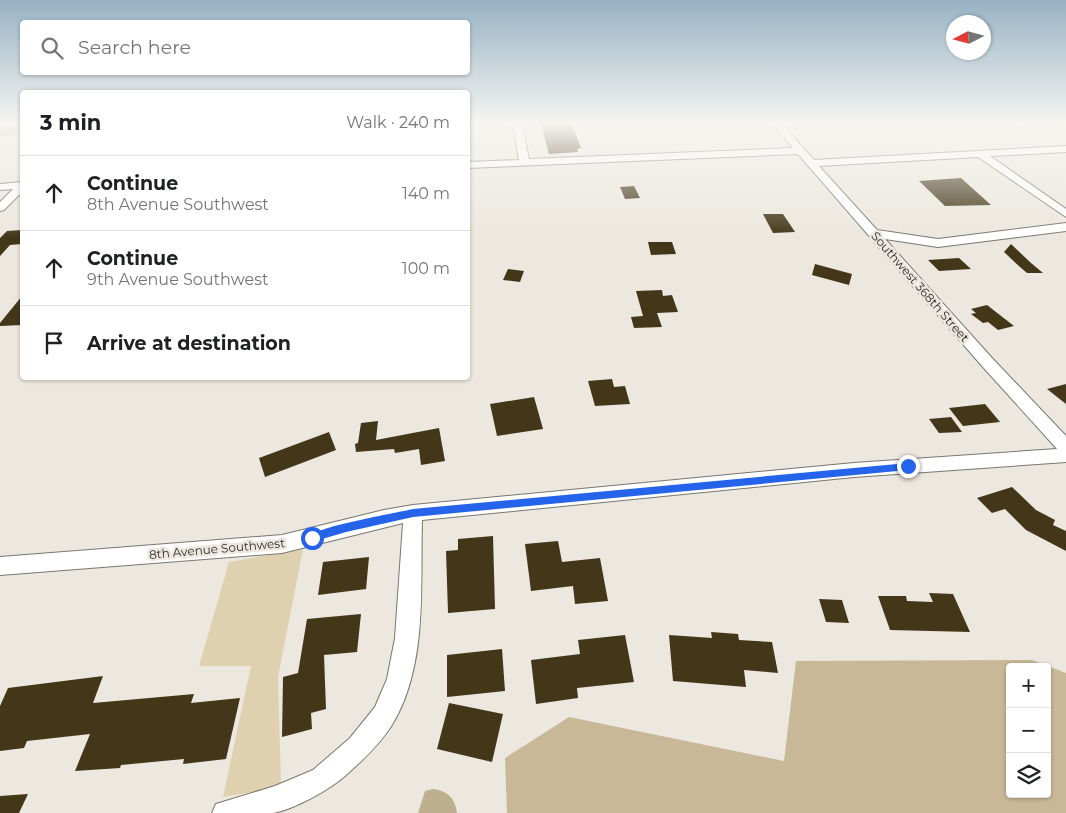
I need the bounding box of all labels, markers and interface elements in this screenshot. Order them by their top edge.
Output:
north arrow [946,15,991,60]
search box [20,20,470,75]
icon: search [38,34,66,62]
text: Search here [78,36,191,59]
text: 3 min [40,110,101,135]
text: Walk · 240 m [346,113,450,132]
text: Continue [87,172,178,195]
icon: ahead [40,179,68,207]
text: 140 m [402,184,450,203]
text: 8th Avenue Southwest [87,195,269,214]
street label: Southwest 368th Street [868,228,973,345]
text: Continue [87,247,178,270]
icon: ahead [40,254,68,282]
text: 100 m [402,259,450,278]
text: 9th Avenue Southwest [87,270,269,289]
icon: arrive [40,329,68,357]
text: Arrive at destination [87,332,291,355]
route end [897,455,920,478]
route start [301,527,324,550]
street label: 8th Avenue Southwest [148,535,286,562]
map controls [1006,663,1051,798]
button: + [1006,663,1051,708]
button: − [1006,708,1051,753]
button: layers [1006,753,1051,798]

